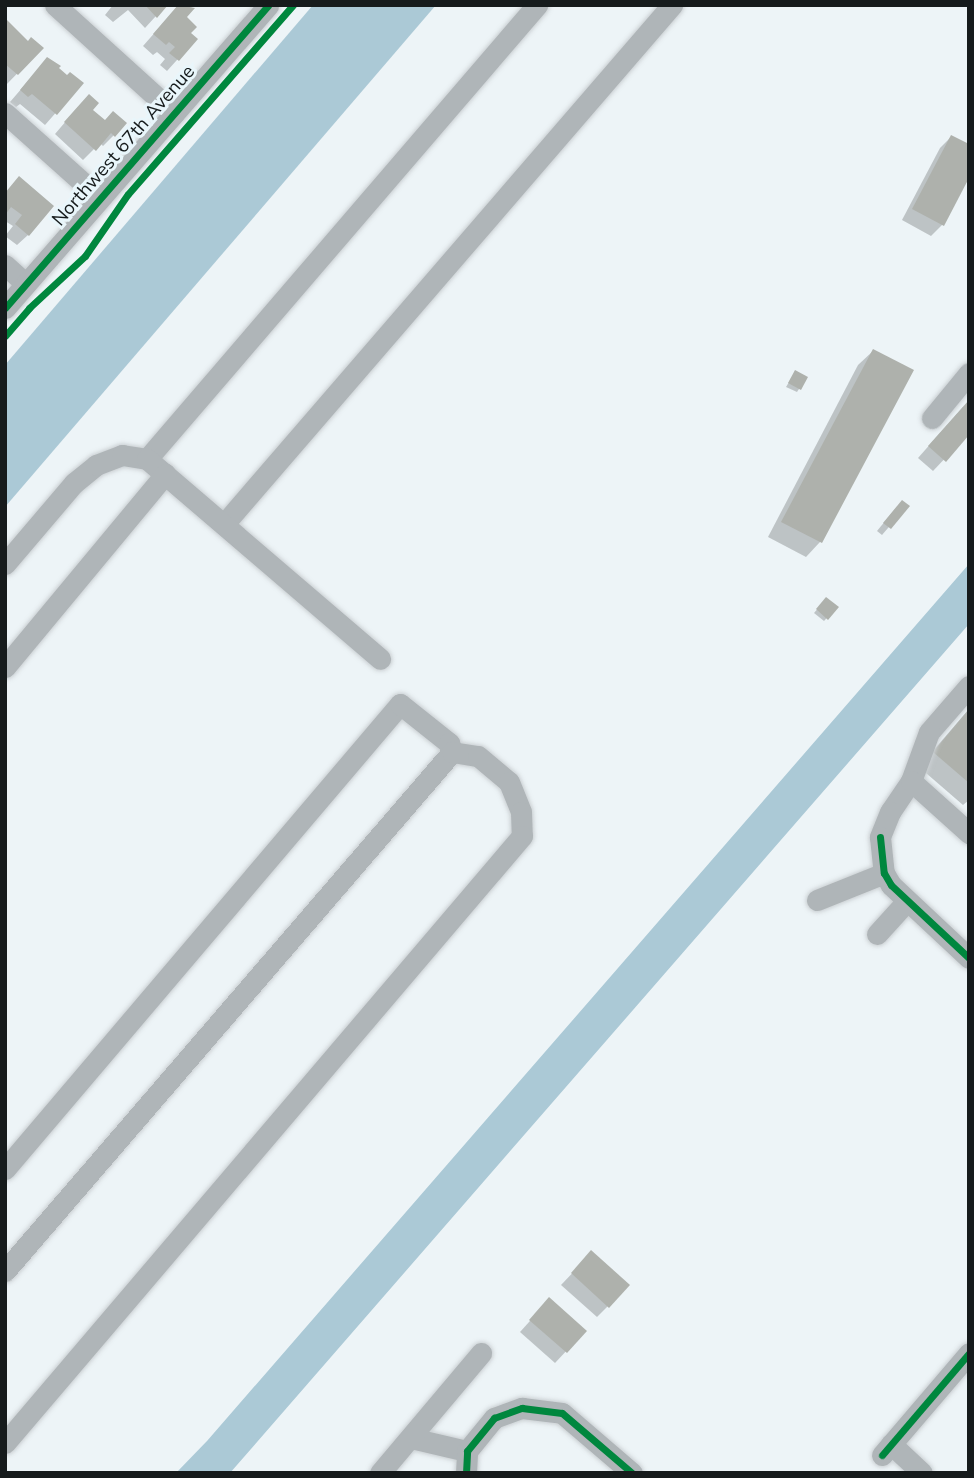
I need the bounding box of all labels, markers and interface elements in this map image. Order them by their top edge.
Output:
street label: Northwest 67th Avenue [48,61,200,231]

